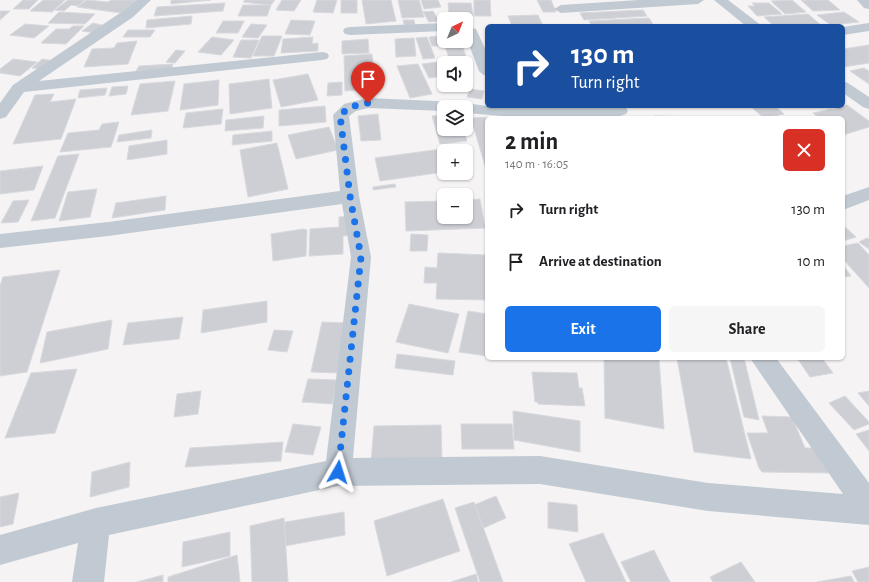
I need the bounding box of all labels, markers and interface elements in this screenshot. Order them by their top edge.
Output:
north arrow [437,12,473,48]
map controls [437,12,473,224]
icon: right [505,40,557,92]
text: 130 m [571,41,635,69]
button: sound [437,56,473,92]
pin [351,62,385,103]
icon: arrive [357,68,379,90]
text: Turn right [571,74,640,92]
button: layers [437,100,473,136]
button: close [783,129,825,171]
text: 2 min [505,130,558,154]
button: + [437,144,473,180]
text: 140 m · 16:05 [505,158,568,171]
button: − [437,188,473,224]
icon: right [505,199,527,221]
text: Turn right [539,202,598,217]
text: 130 m [791,202,825,217]
icon: arrive [505,251,527,273]
text: Arrive at destination [539,254,662,269]
text: 10 m [797,254,825,269]
button: Exit [505,306,661,352]
button: Share [669,306,825,352]
position arrow [317,451,359,493]

